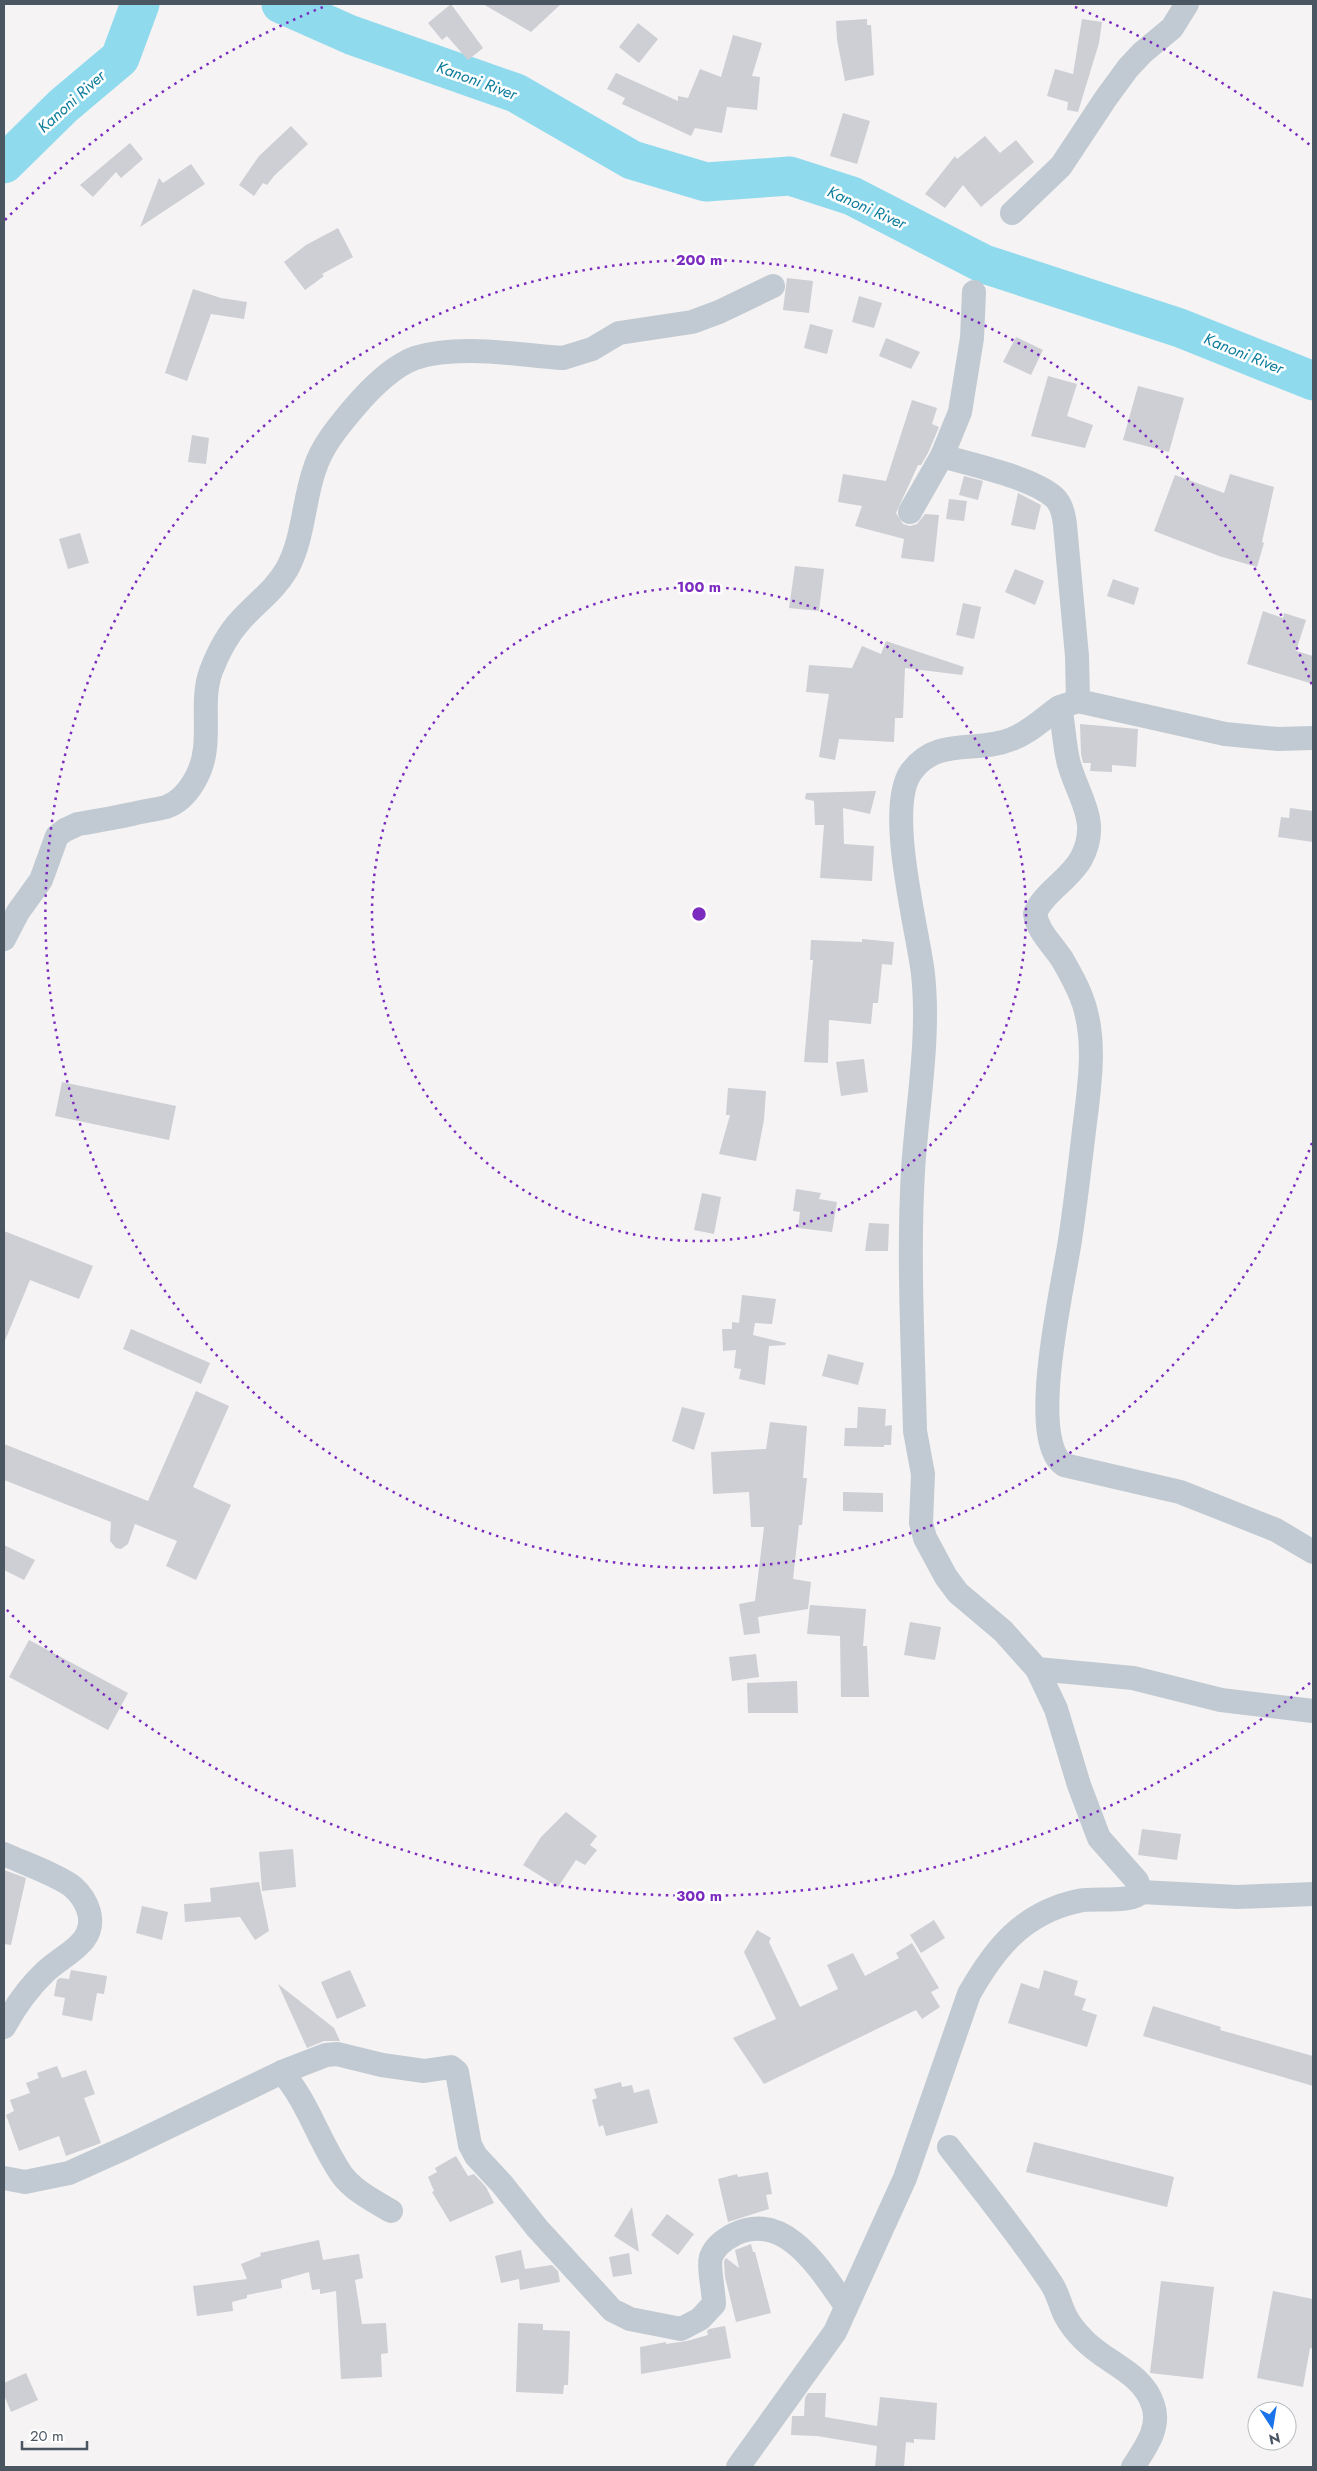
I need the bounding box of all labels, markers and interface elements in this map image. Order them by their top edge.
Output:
water label: Kanoni River [433,55,522,106]
water label: Kanoni River [32,64,111,138]
water label: Kanoni River [824,180,911,236]
text: 200 m [676,249,722,271]
water label: Kanoni River [1201,327,1289,380]
text: 100 m [677,576,721,598]
centre of rings [690,905,708,923]
text: 300 m [676,1885,722,1907]
north arrow [1247,2401,1297,2451]
scale bar [22,2418,88,2450]
text: 20 m [30,2425,64,2447]
text: N [1267,2428,1282,2450]

